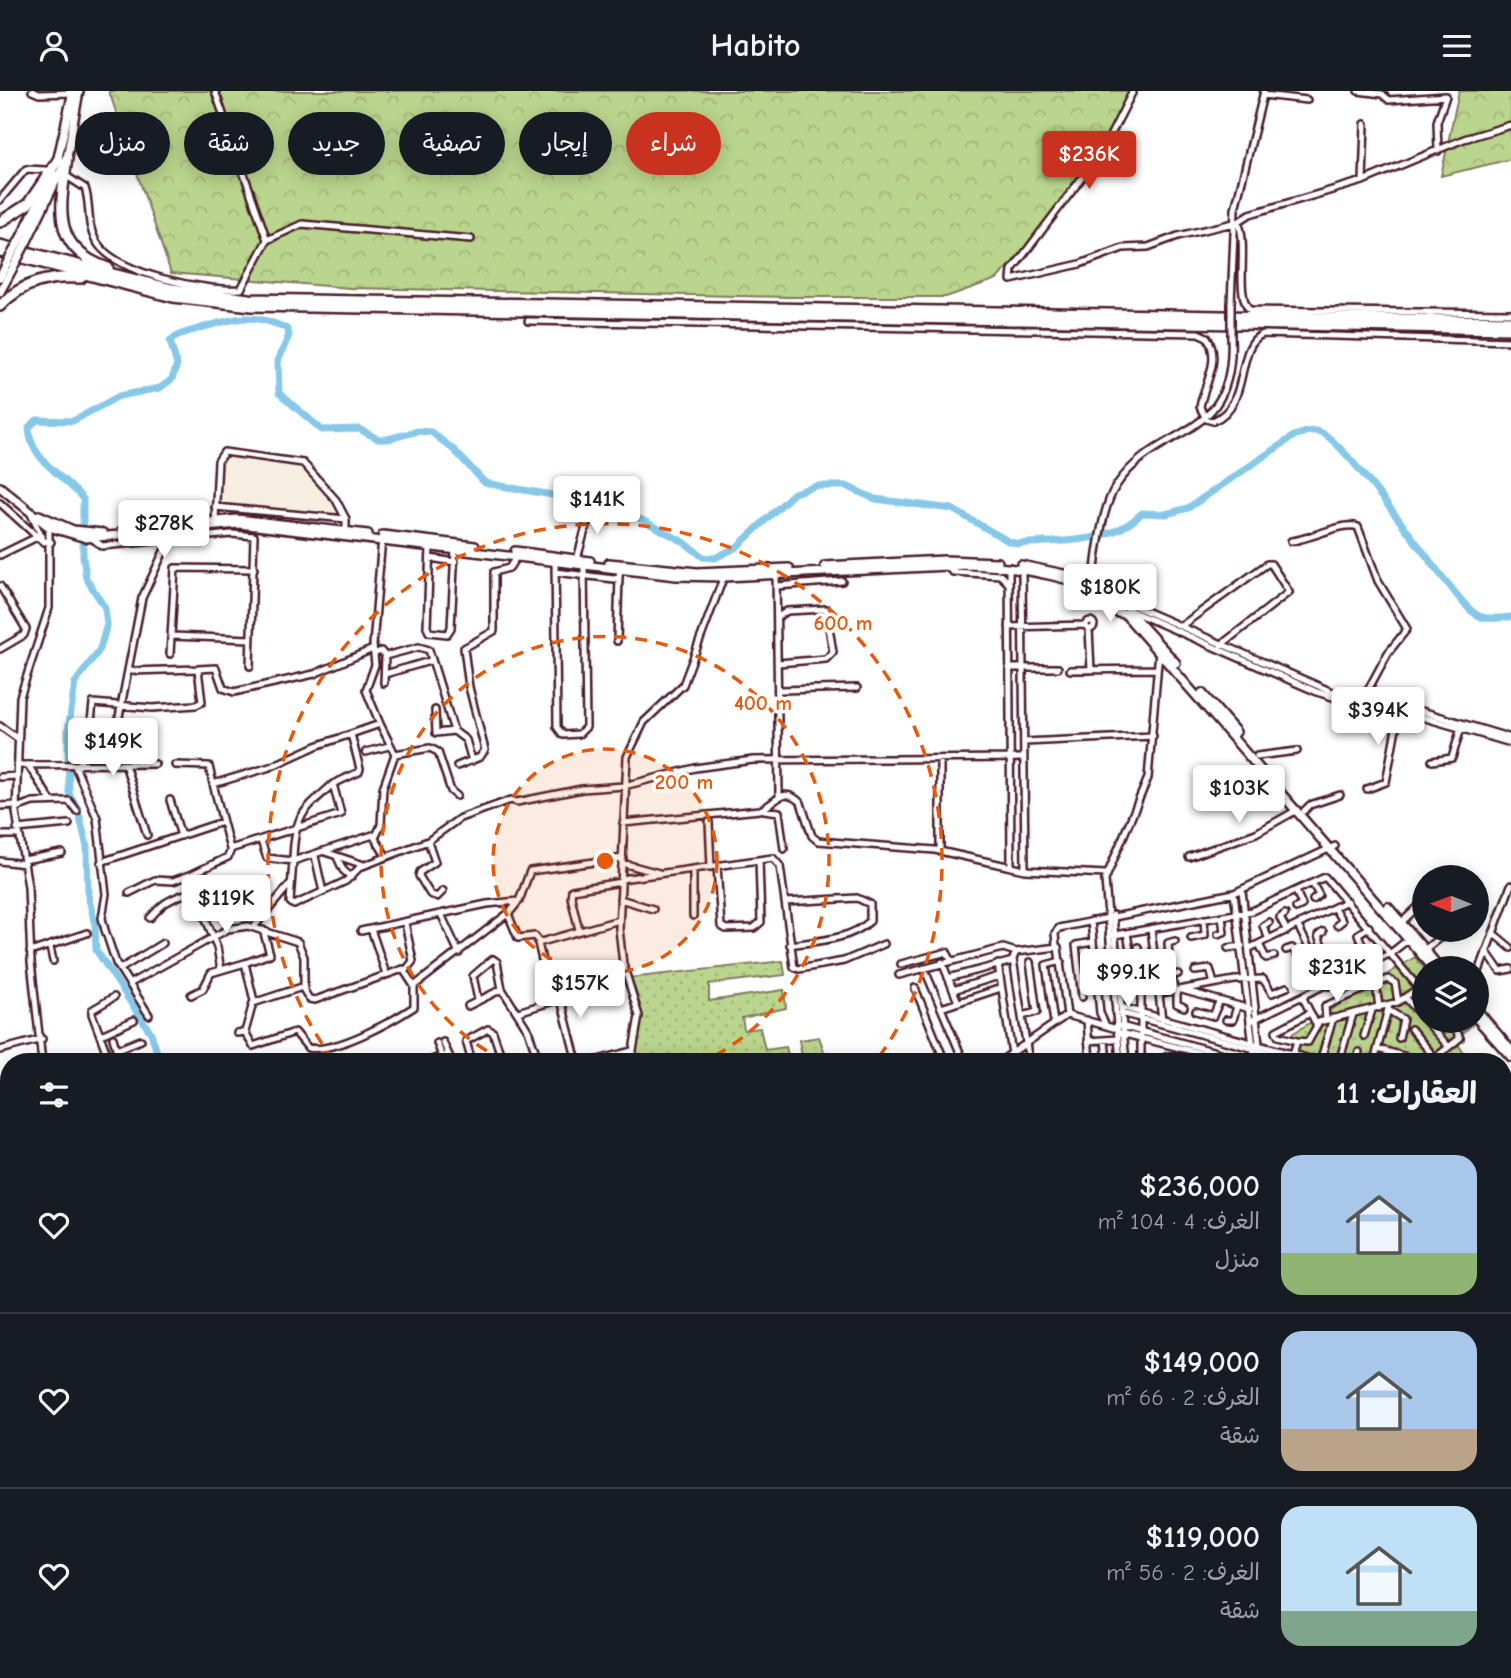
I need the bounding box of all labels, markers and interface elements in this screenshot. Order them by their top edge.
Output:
icon: person [35,27,73,65]
text: Habito [711,27,800,64]
icon: menu [1438,27,1476,65]
chip: منزل [75,112,170,175]
chip: شقة [184,112,274,175]
chip: جديد [288,112,385,175]
chip: تصفية [399,112,505,175]
chip: إيجار [519,112,612,175]
chip: شراء [626,112,721,175]
pin: $236K [1040,132,1138,191]
text: $236K [1058,140,1120,167]
pin: $141K [548,477,646,536]
text: $141K [569,485,625,512]
pin: $278K [115,501,213,560]
text: $278K [134,509,194,536]
pin: $180K [1061,565,1159,624]
text: $180K [1080,573,1140,600]
text: 600 m [813,611,873,635]
pin: $394K [1329,687,1427,747]
text: 400 m [734,691,792,715]
text: $394K [1348,696,1408,723]
pin: $149K [64,719,162,778]
text: $149K [84,727,142,754]
pin: $103K [1190,765,1288,825]
text: 200 m [655,770,713,794]
text: $103K [1209,774,1269,801]
centre of rings [593,849,617,873]
north arrow [1412,865,1489,941]
map controls [1412,865,1489,1033]
pin: $119K [177,875,275,935]
text: $119K [198,884,254,911]
pin: $231K [1288,944,1386,1004]
pin: $99.1K [1071,949,1185,1009]
text: $231K [1308,953,1366,980]
button: layers [1412,956,1489,1033]
text: $99.1K [1096,958,1160,985]
pin: $157K [531,961,629,1020]
text: $157K [551,969,609,996]
icon: filters [35,1076,73,1114]
text: العقارات: 11 [1336,1076,1477,1111]
text: $236,000 [1139,1169,1260,1204]
icon: home [1337,1183,1421,1267]
icon: heart [35,1206,73,1244]
text: الغرف: 4 · 104 m² [1098,1208,1260,1235]
text: منزل [1215,1246,1260,1273]
text: $149,000 [1143,1345,1260,1380]
icon: home [1337,1359,1421,1443]
icon: heart [35,1382,73,1420]
text: الغرف: 2 · 66 m² [1106,1384,1260,1411]
text: شقة [1220,1422,1260,1449]
text: $119,000 [1145,1520,1260,1555]
icon: home [1337,1534,1421,1618]
icon: heart [35,1557,73,1595]
text: الغرف: 2 · 56 m² [1106,1559,1260,1586]
text: شقة [1220,1597,1260,1624]

